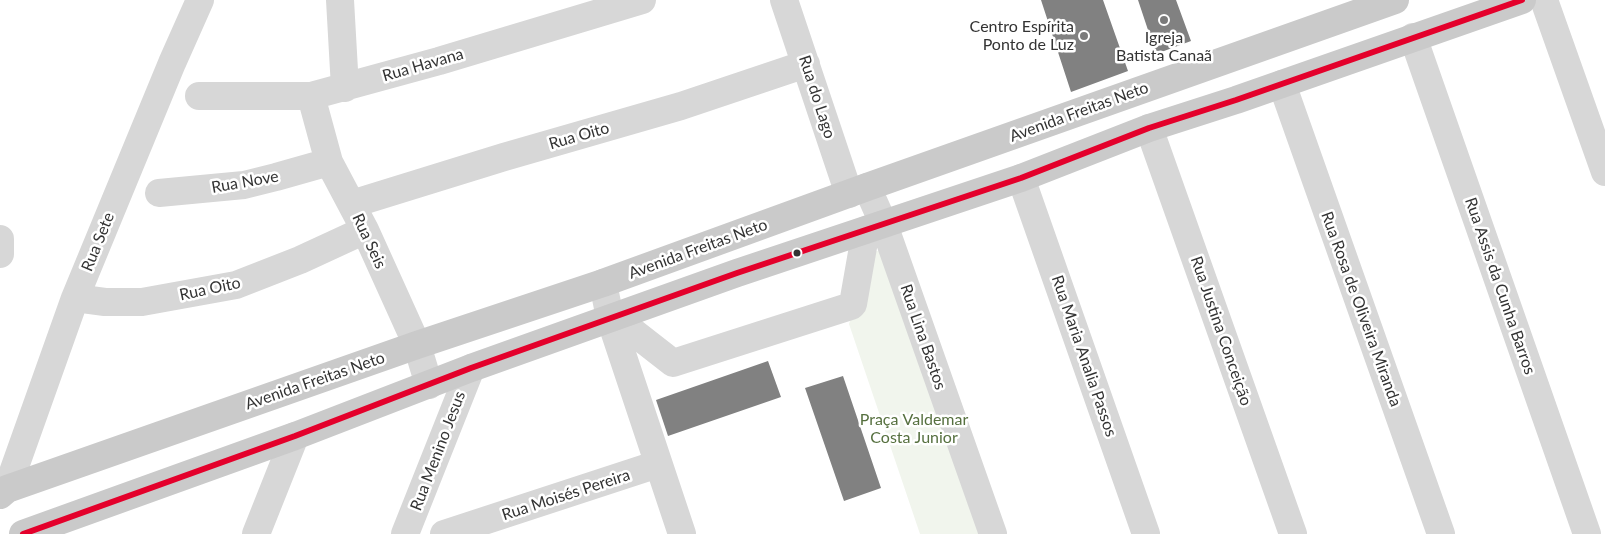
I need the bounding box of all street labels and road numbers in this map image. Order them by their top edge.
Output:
street label: Rua Havana [380,44,466,86]
street label: Rua do Lago [795,53,839,141]
street label: Avenida Freitas Neto [1007,78,1151,146]
street label: Rua Oito [547,118,611,154]
street label: Rua Nove [210,167,280,197]
street label: Rua Assis da Cunha Barros [1461,195,1539,377]
street label: Rua Rosa de Oliveira Miranda [1317,209,1405,409]
street label: Rua Sete [78,210,118,274]
street label: Rua Seis [348,210,390,272]
street label: Avenida Freitas Neto [626,215,770,283]
street label: Rua Justina Conceição [1186,254,1256,408]
street label: Rua Oito [178,273,242,305]
street label: Rua Maria Analia Passos [1047,273,1121,439]
street label: Rua Lina Bastos [896,282,950,392]
street label: Avenida Freitas Neto [243,348,387,414]
street label: Rua Menino Jesus [406,389,470,513]
street label: Rua Moisés Pereira [499,465,633,525]

